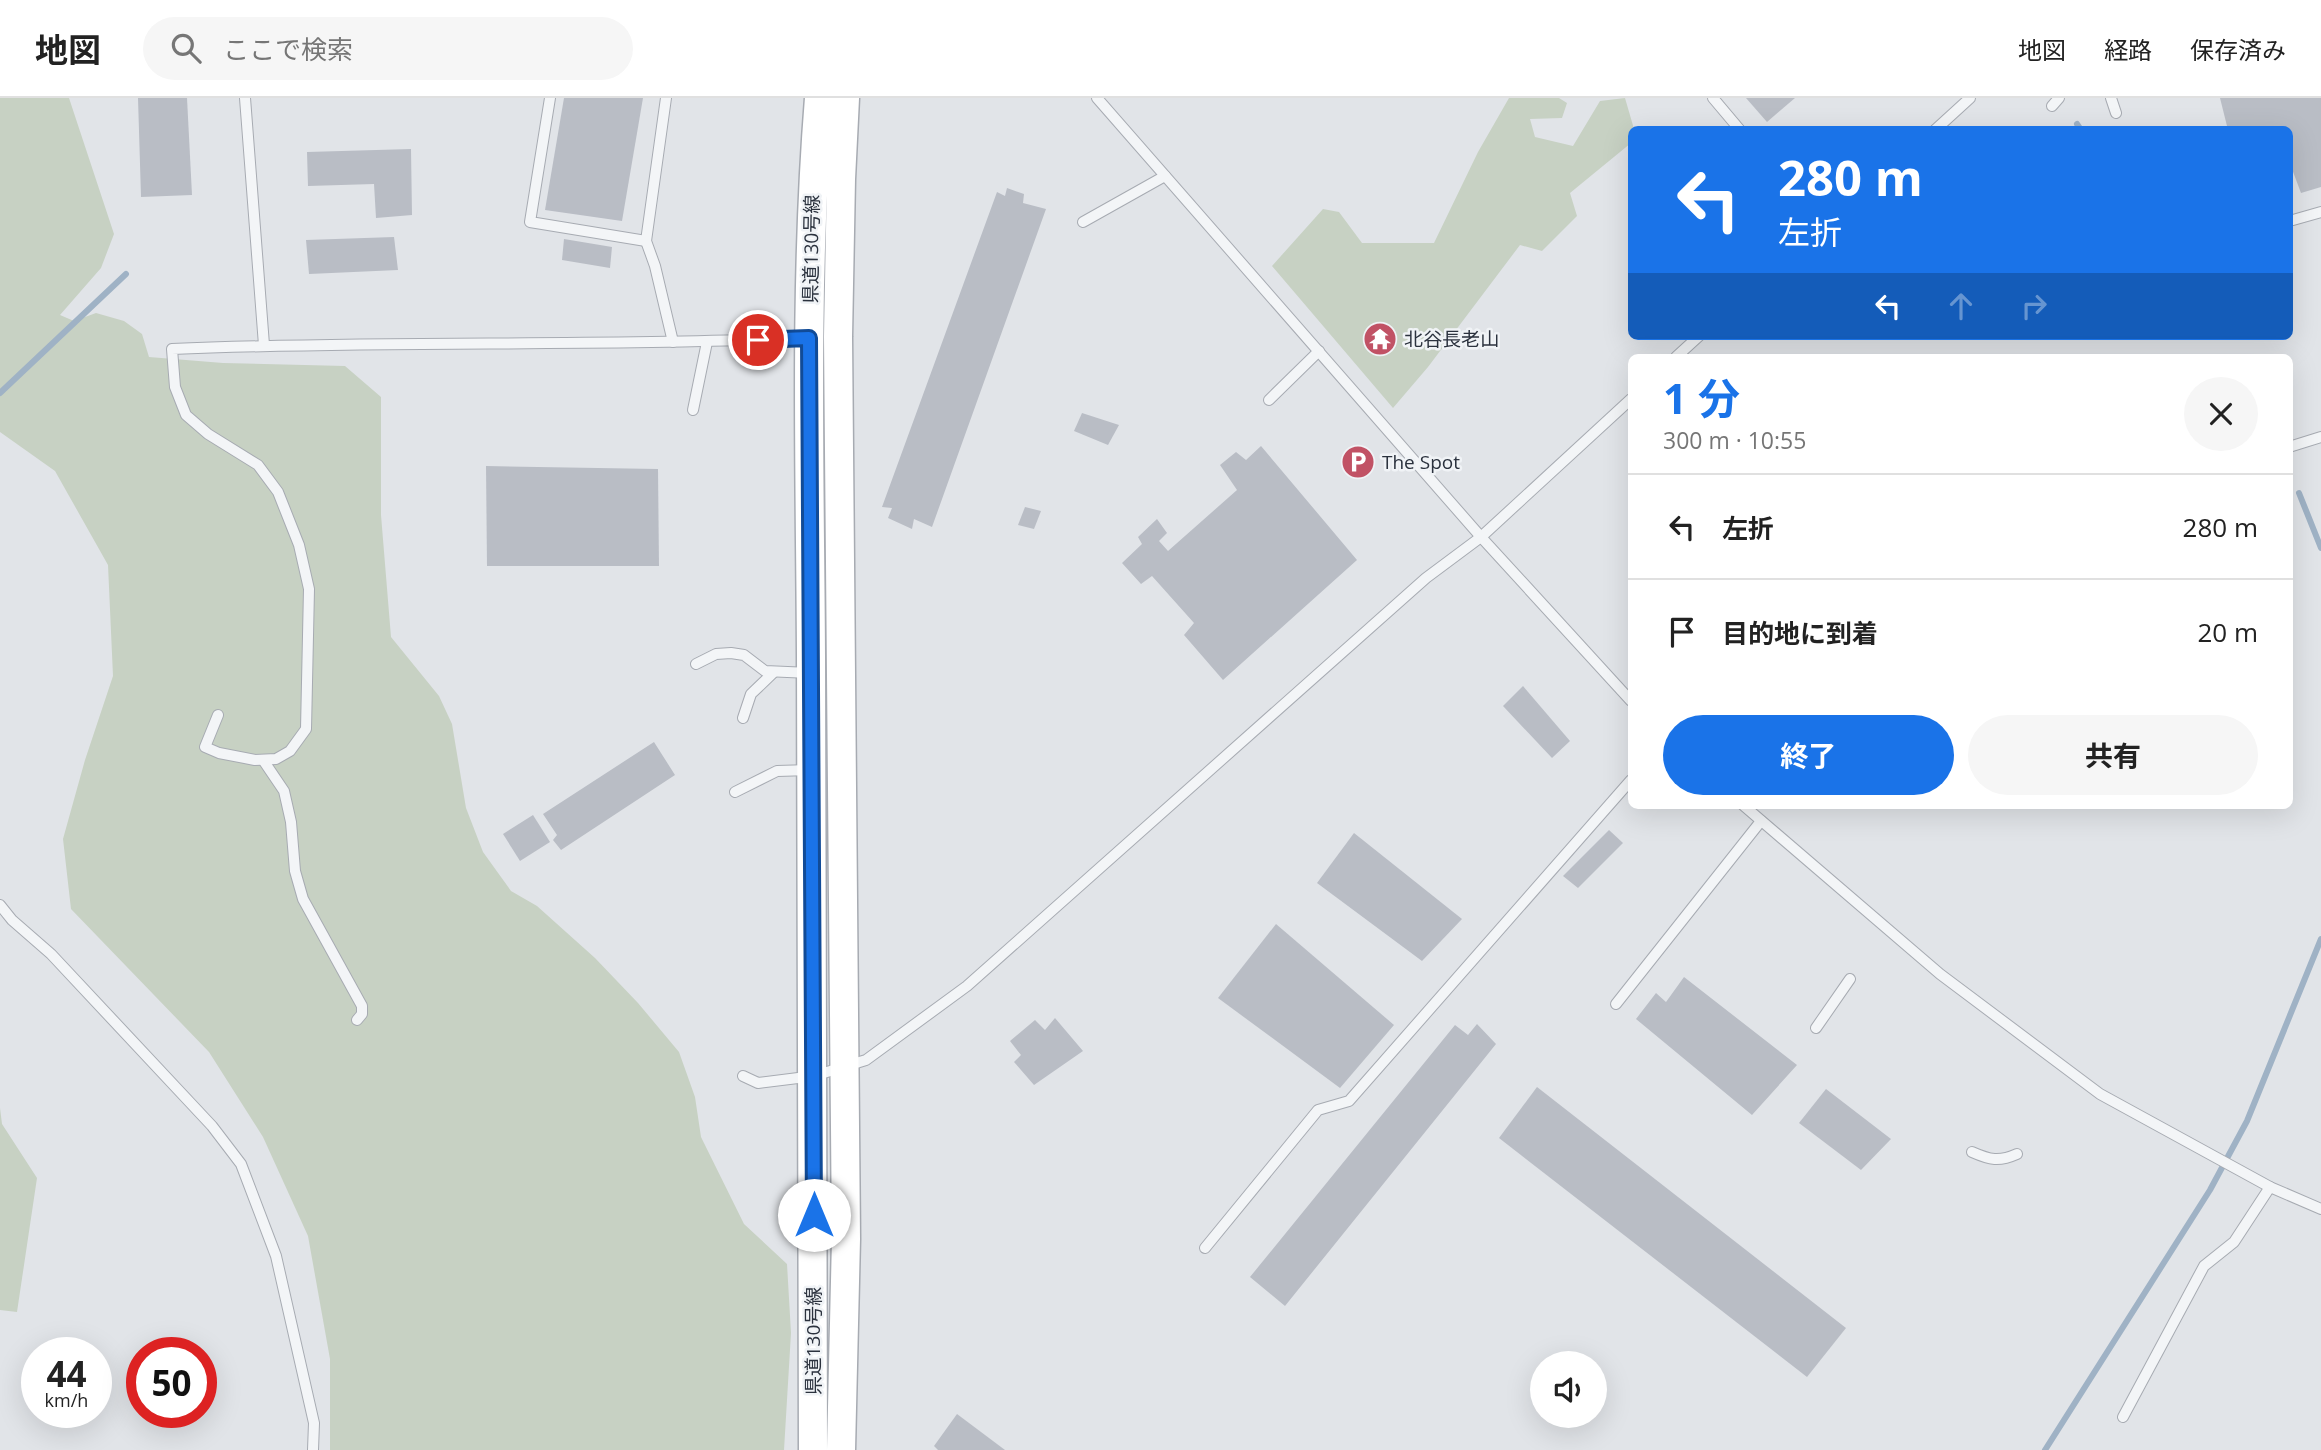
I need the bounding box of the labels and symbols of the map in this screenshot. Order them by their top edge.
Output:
street label: 県道130号線 [797,194,825,304]
pin [728,310,788,370]
temple icon: 北谷長老山 [1361,320,1399,358]
place label: 北谷長老山 [1404,326,1499,352]
parking icon: The Spot [1339,443,1377,481]
place label: The Spot [1382,449,1460,475]
position arrow [777,1178,851,1252]
street label: 県道130号線 [800,1287,826,1395]
speed limit sign: 50 [126,1337,217,1428]

